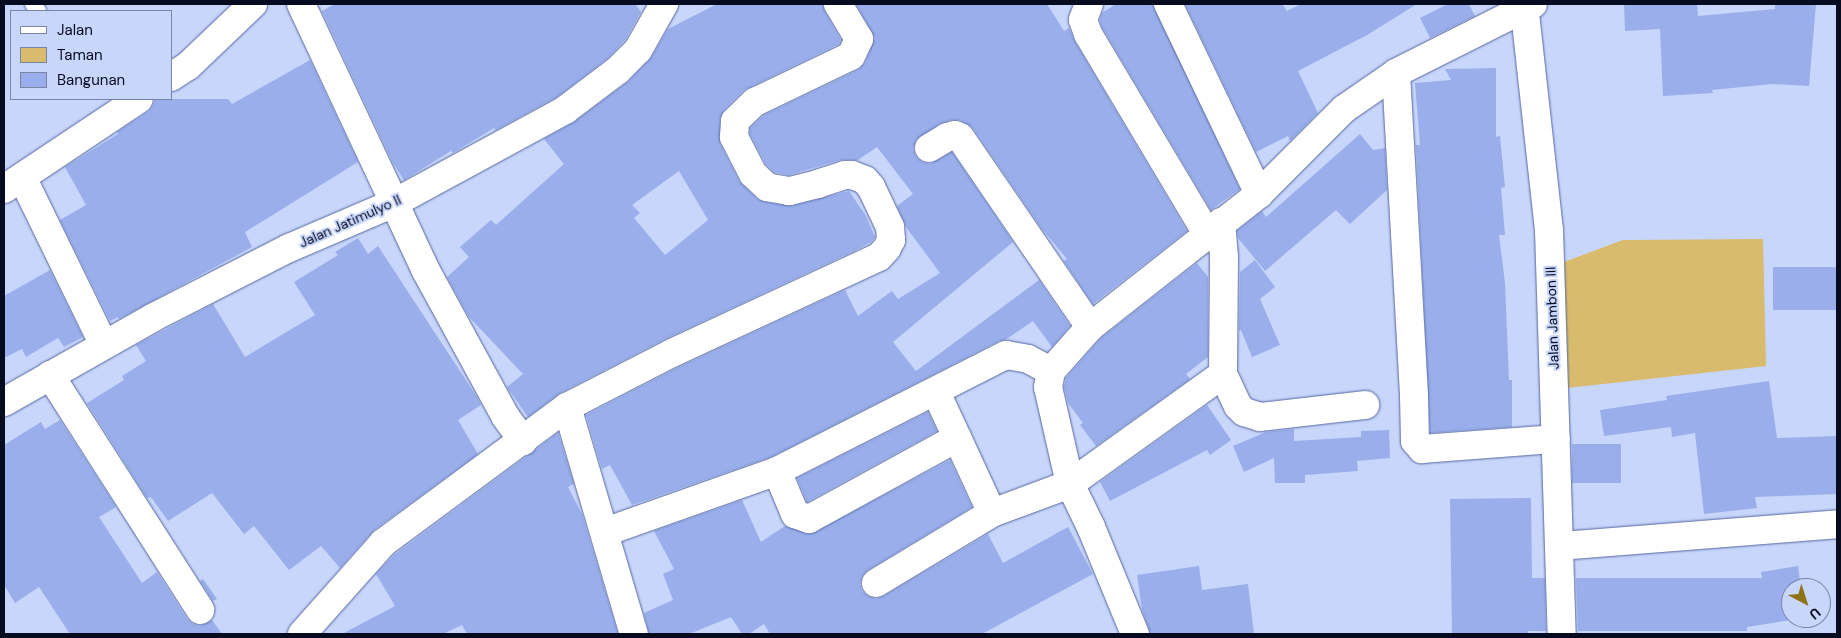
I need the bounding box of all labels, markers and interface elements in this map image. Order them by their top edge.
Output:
legend [10,10,172,100]
text: Jalan [57,20,93,40]
text: Taman [57,45,103,65]
text: Bangunan [57,70,125,90]
street label: Jalan Jatimulyo II [296,191,404,251]
street label: Jalan Jambon III [1542,266,1562,370]
north arrow [1781,578,1831,628]
text: U [1806,604,1824,624]

